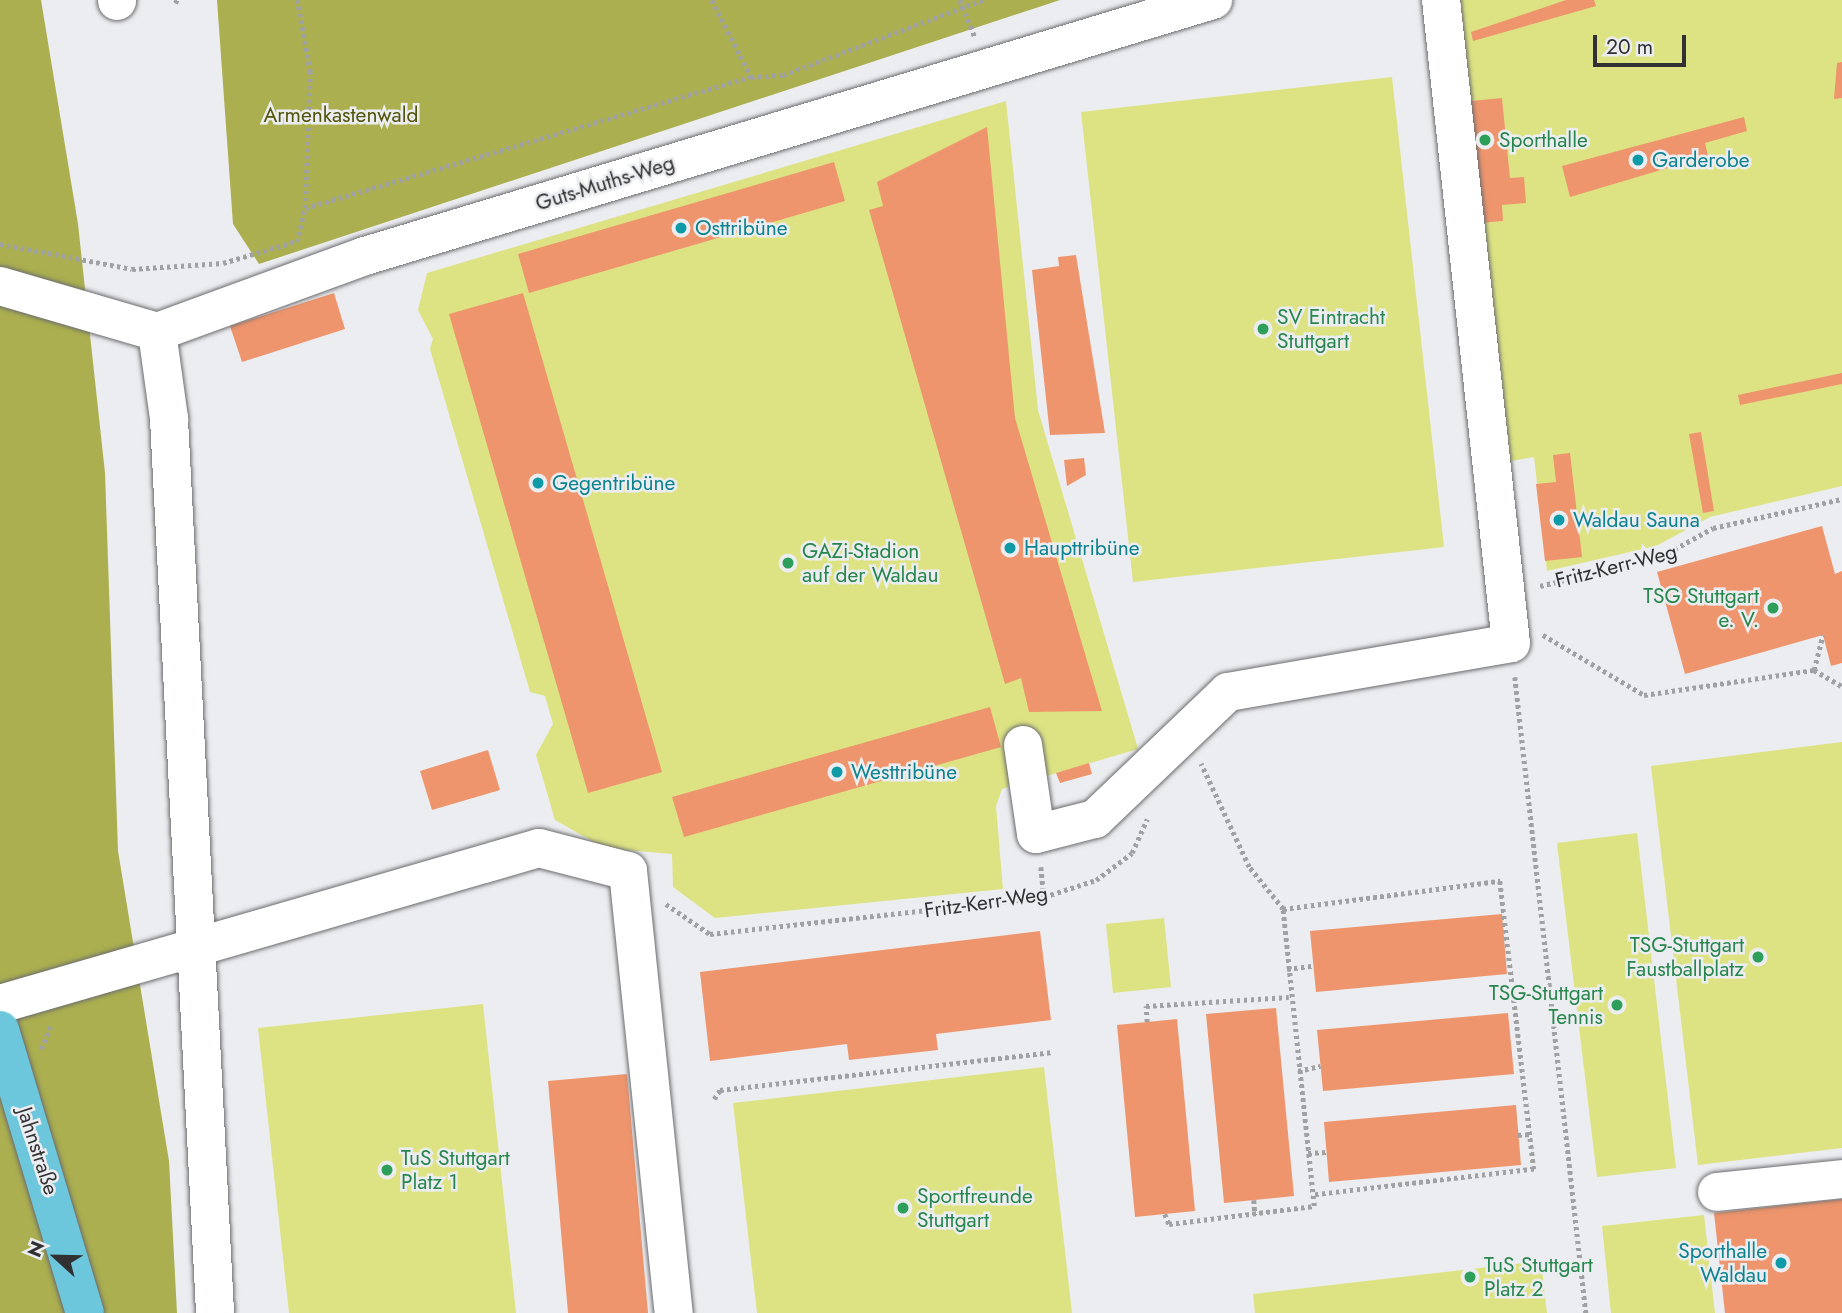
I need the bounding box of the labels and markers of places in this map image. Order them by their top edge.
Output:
place label: Sporthalle [1499,127,1588,153]
marker: Sporthalle [1477,132,1493,148]
place label: Garderobe [1652,147,1750,173]
marker: Garderobe [1630,152,1646,168]
place label: Osttribüne [695,215,788,241]
marker: Osttribüne [673,220,689,236]
place label: SV Eintracht Stuttgart [1277,304,1385,354]
marker: SV Eintracht Stuttgart [1255,321,1271,337]
place label: Gegentribüne [552,470,675,496]
marker: Gegentribüne [530,475,546,491]
place label: Waldau Sauna [1573,507,1700,533]
marker: Waldau Sauna [1551,512,1567,528]
place label: Haupttribüne [1024,535,1140,561]
place label: GAZi-Stadion auf der Waldau [802,538,938,588]
marker: Haupttribüne [1002,540,1018,556]
marker: GAZi-Stadion auf der Waldau [780,555,796,571]
place label: TSG Stuttgart e. V. [1643,583,1759,633]
marker: TSG Stuttgart e. V. [1765,600,1781,616]
place label: Westtribüne [851,759,957,785]
marker: Westtribüne [829,764,845,780]
place label: TSG-Stuttgart Faustballplatz [1626,932,1744,982]
marker: TSG-Stuttgart Faustballplatz [1750,949,1766,965]
place label: TSG-Stuttgart Tennis [1489,980,1603,1030]
marker: TSG-Stuttgart Tennis [1609,997,1625,1013]
place label: TuS Stuttgart Platz 1 [401,1145,510,1195]
marker: TuS Stuttgart Platz 1 [379,1162,395,1178]
place label: Sportfreunde Stuttgart [917,1183,1033,1233]
marker: Sportfreunde Stuttgart [895,1200,911,1216]
place label: Sporthalle Waldau [1678,1238,1767,1288]
place label: TuS Stuttgart Platz 2 [1484,1252,1593,1302]
marker: Sporthalle Waldau [1773,1255,1789,1271]
marker: TuS Stuttgart Platz 2 [1462,1269,1478,1285]

